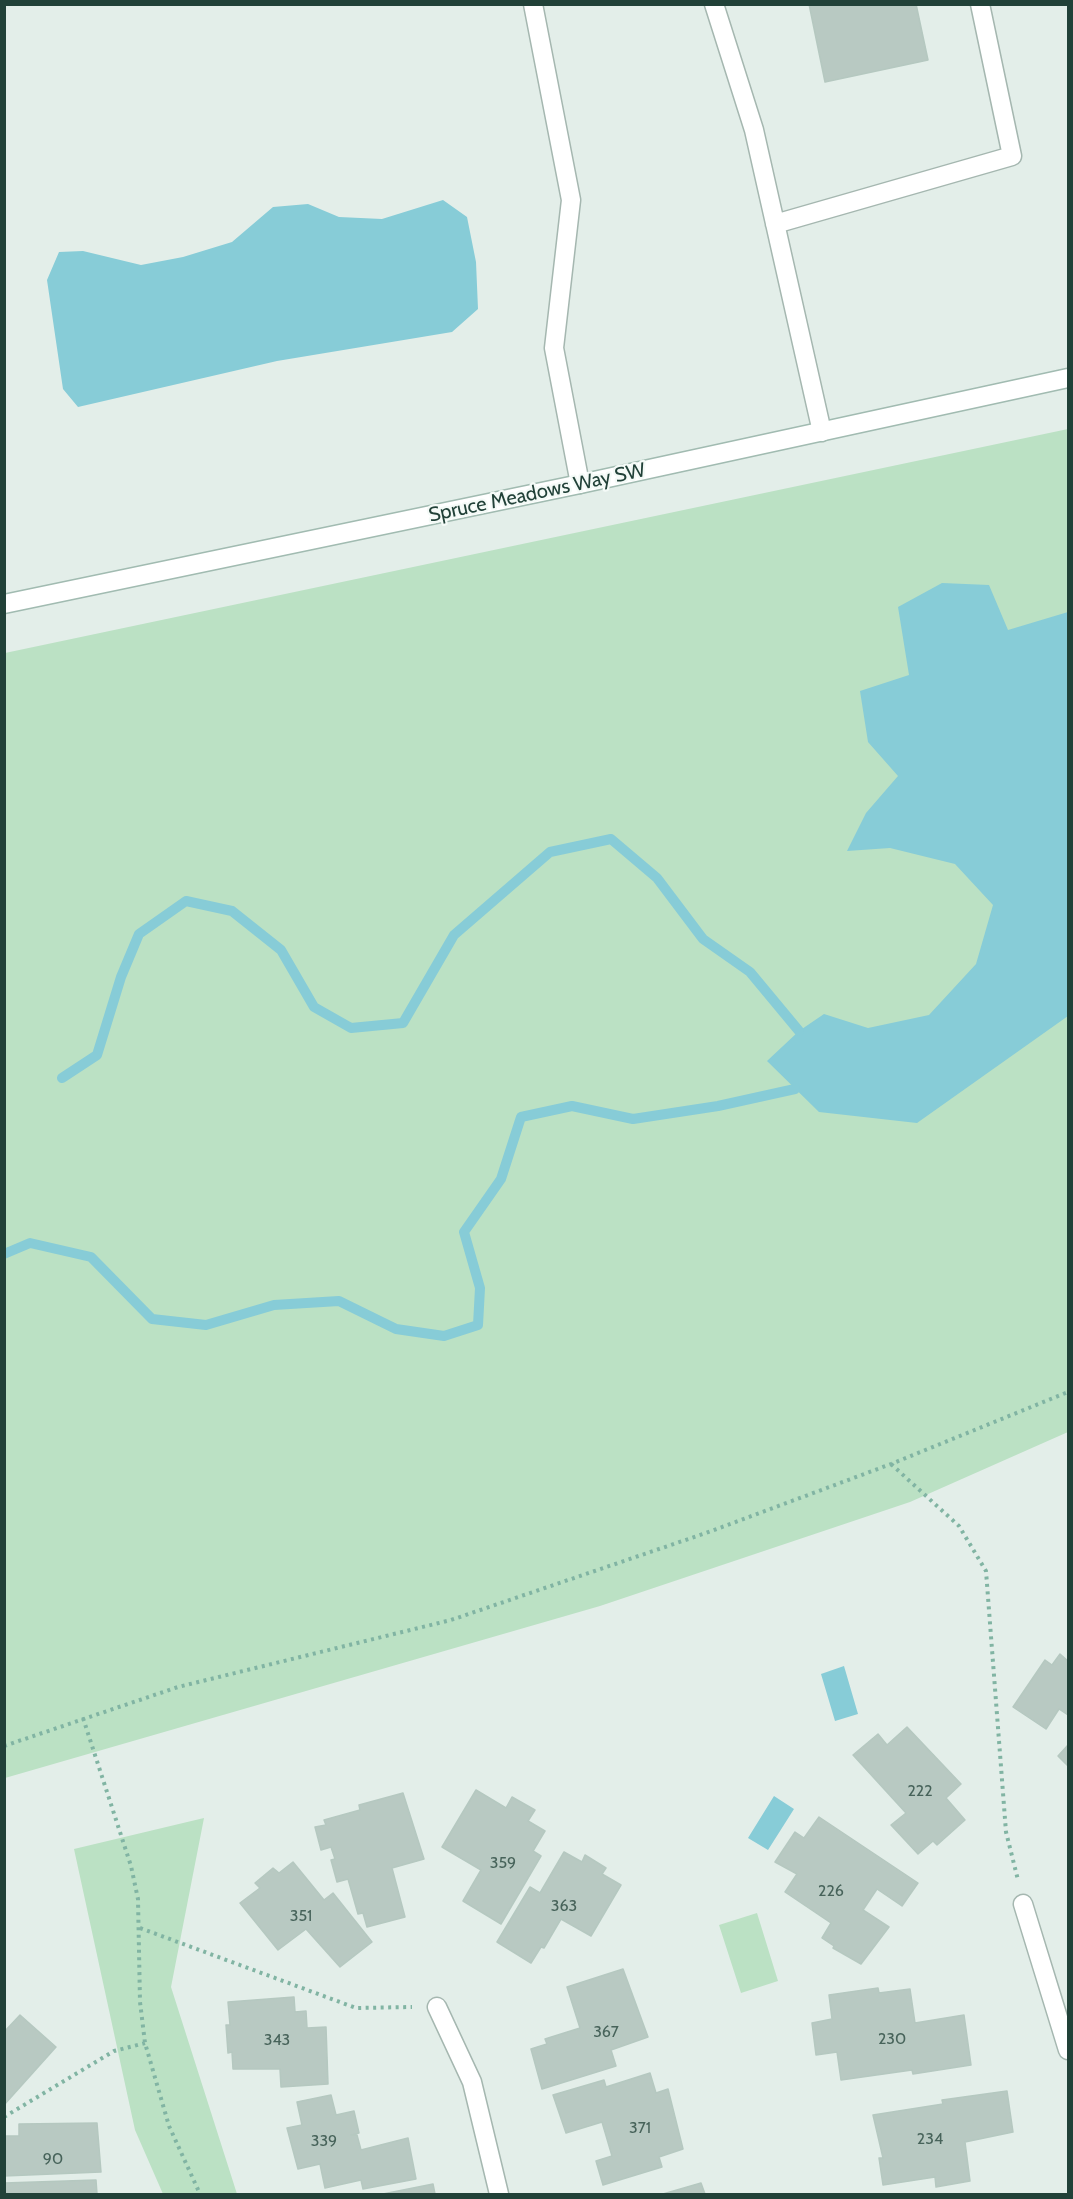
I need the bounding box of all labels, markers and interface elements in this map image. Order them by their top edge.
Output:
street label: Spruce Meadows Way SW [427,458,647,528]
house number: 222 [907,1781,933,1801]
house number: 359 [490,1853,516,1873]
house number: 226 [818,1881,844,1901]
house number: 363 [551,1896,577,1916]
house number: 351 [290,1906,312,1926]
house number: 367 [593,2022,619,2042]
house number: 230 [878,2029,906,2049]
house number: 343 [264,2030,290,2050]
house number: 371 [629,2118,651,2138]
house number: 234 [917,2129,943,2149]
house number: 339 [311,2131,337,2151]
house number: 90 [43,2149,63,2169]

